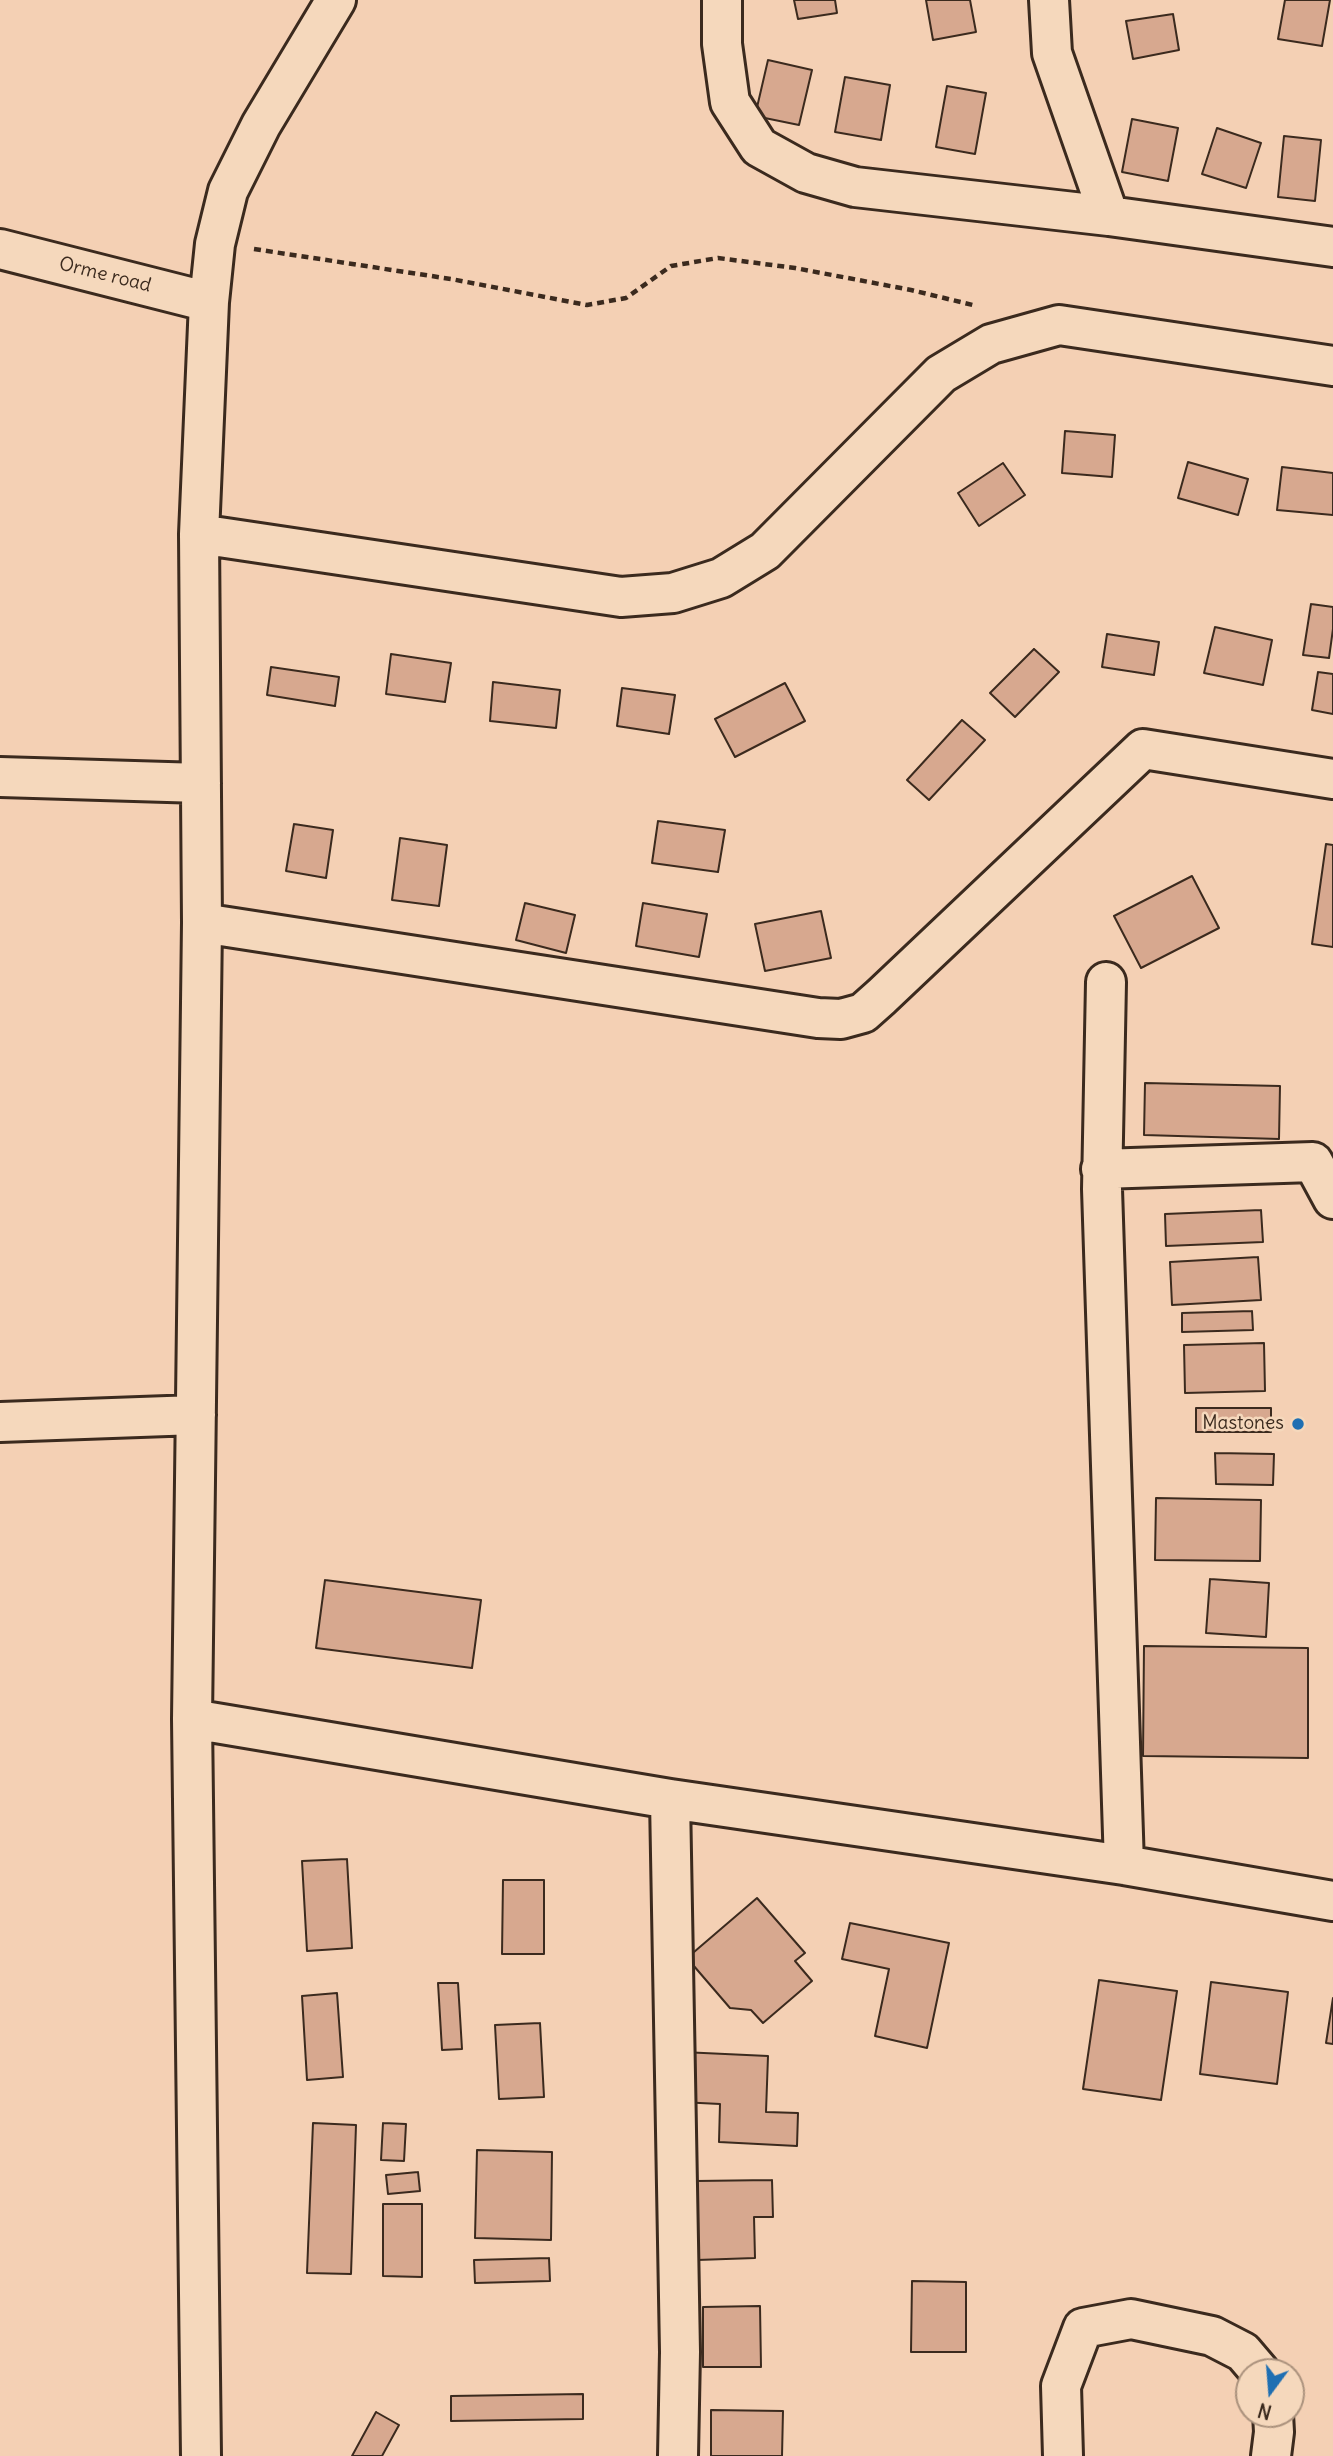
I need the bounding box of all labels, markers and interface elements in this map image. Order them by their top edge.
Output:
street label: Orme road [57,253,153,297]
place label: Mastones [1202,1413,1284,1435]
marker: Mastones [1290,1416,1306,1432]
north arrow [1235,2358,1305,2428]
text: N [1255,2398,1274,2425]

